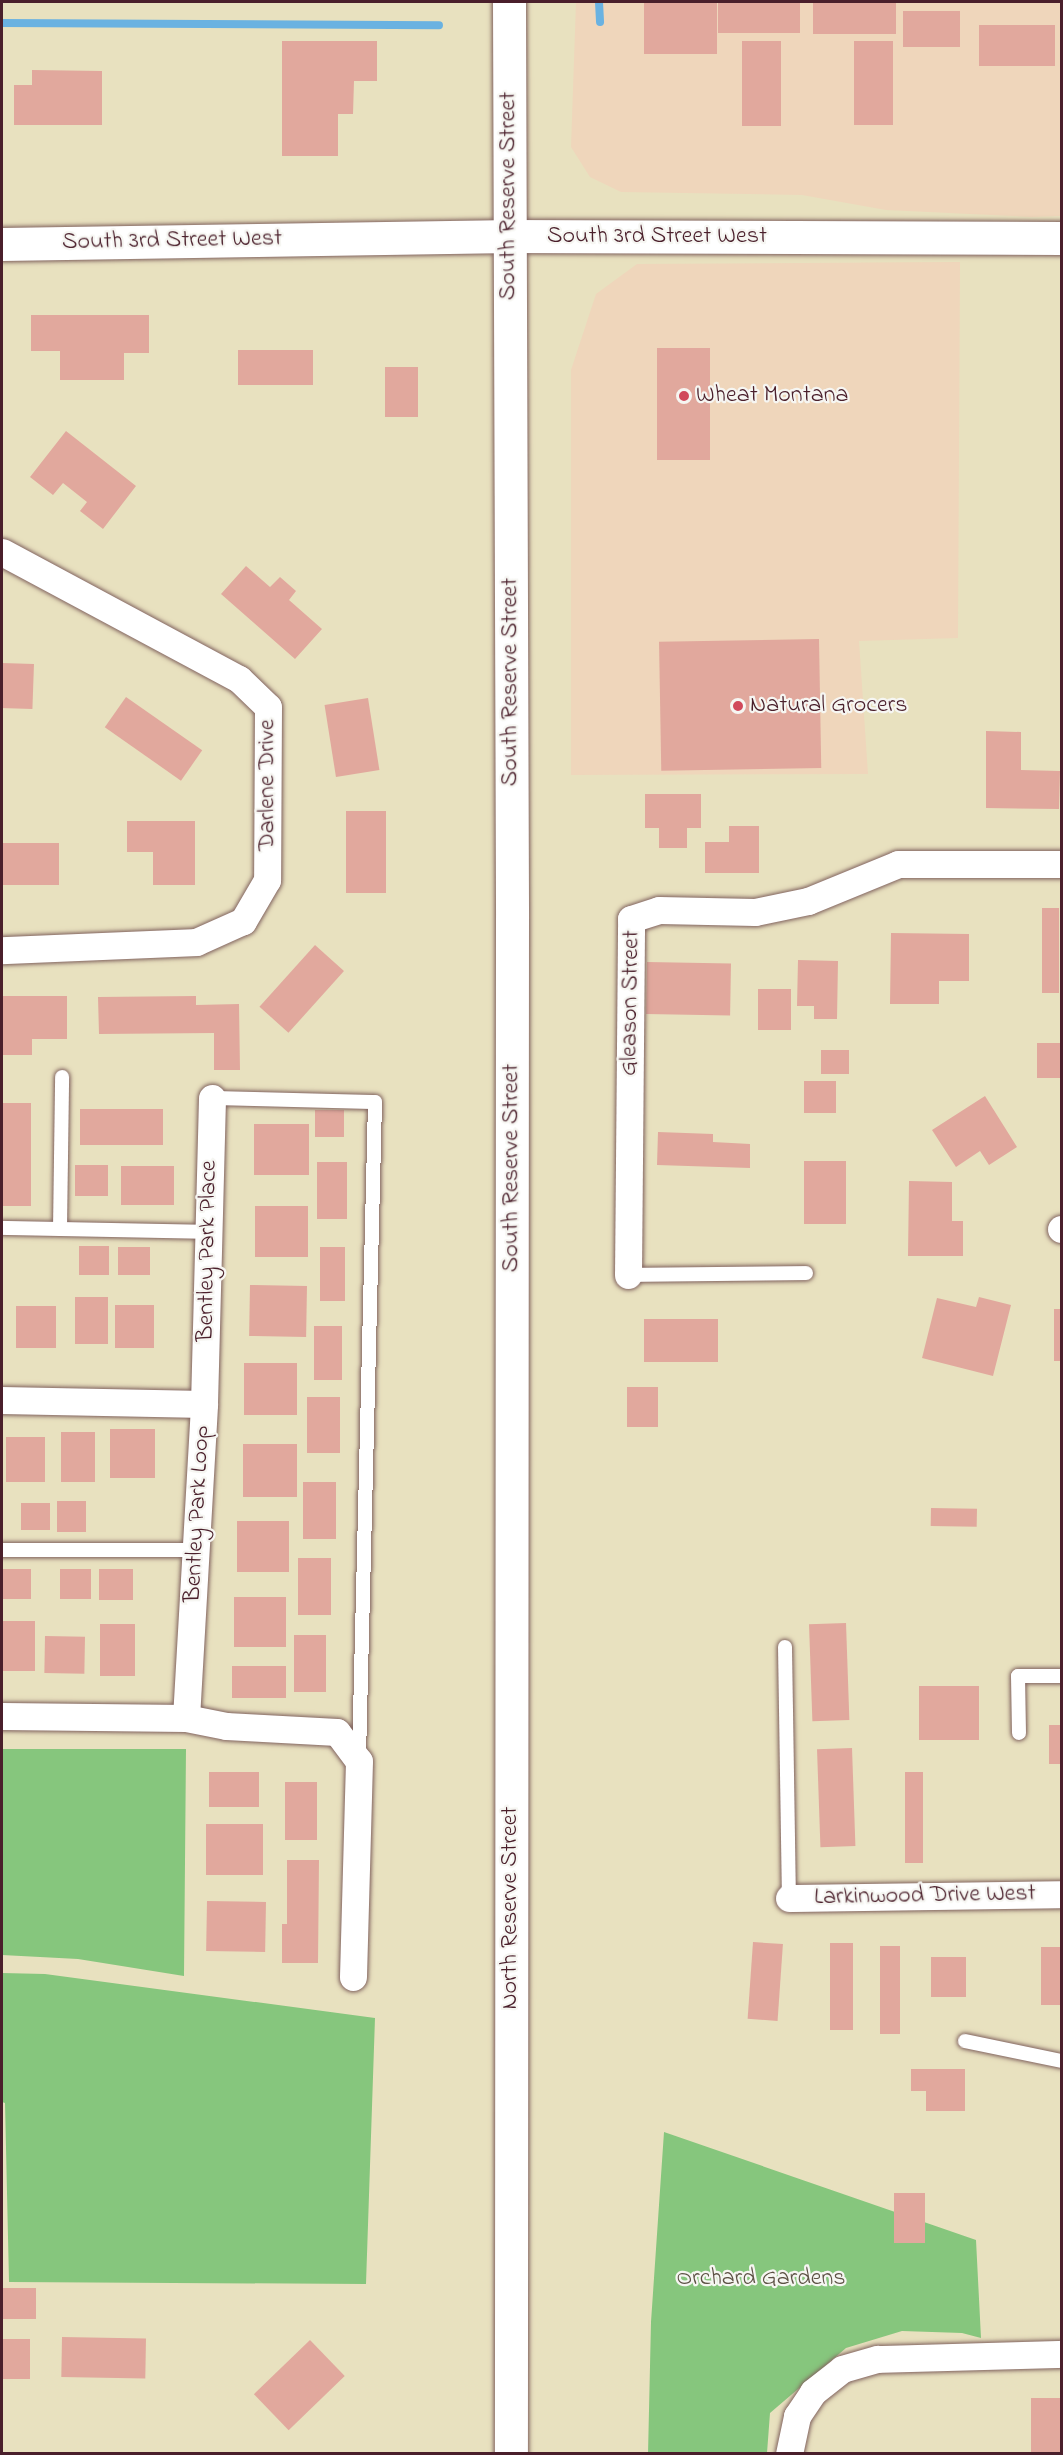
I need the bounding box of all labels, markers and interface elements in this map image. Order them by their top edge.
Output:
street label: South Reserve Street [495,92,523,300]
street label: South 3rd Street West [547,223,767,251]
street label: South 3rd Street West [62,225,282,257]
place label: Wheat Montana [696,382,848,410]
marker: Wheat Montana [677,389,691,403]
street label: South Reserve Street [497,578,525,786]
place label: Natural Grocers [750,692,907,720]
marker: Natural Grocers [731,699,745,713]
street label: Darlene Drive [254,719,282,851]
street label: Gleason Street [615,930,647,1076]
street label: South Reserve Street [498,1064,526,1272]
street label: Bentley Park Place [192,1160,224,1342]
street label: Bentley Park Loop [179,1425,217,1603]
street label: North Reserve Street [497,1806,525,2010]
street label: Larkinwood Drive West [814,1880,1036,1912]
park label: Orchard Gardens [677,2265,845,2293]

